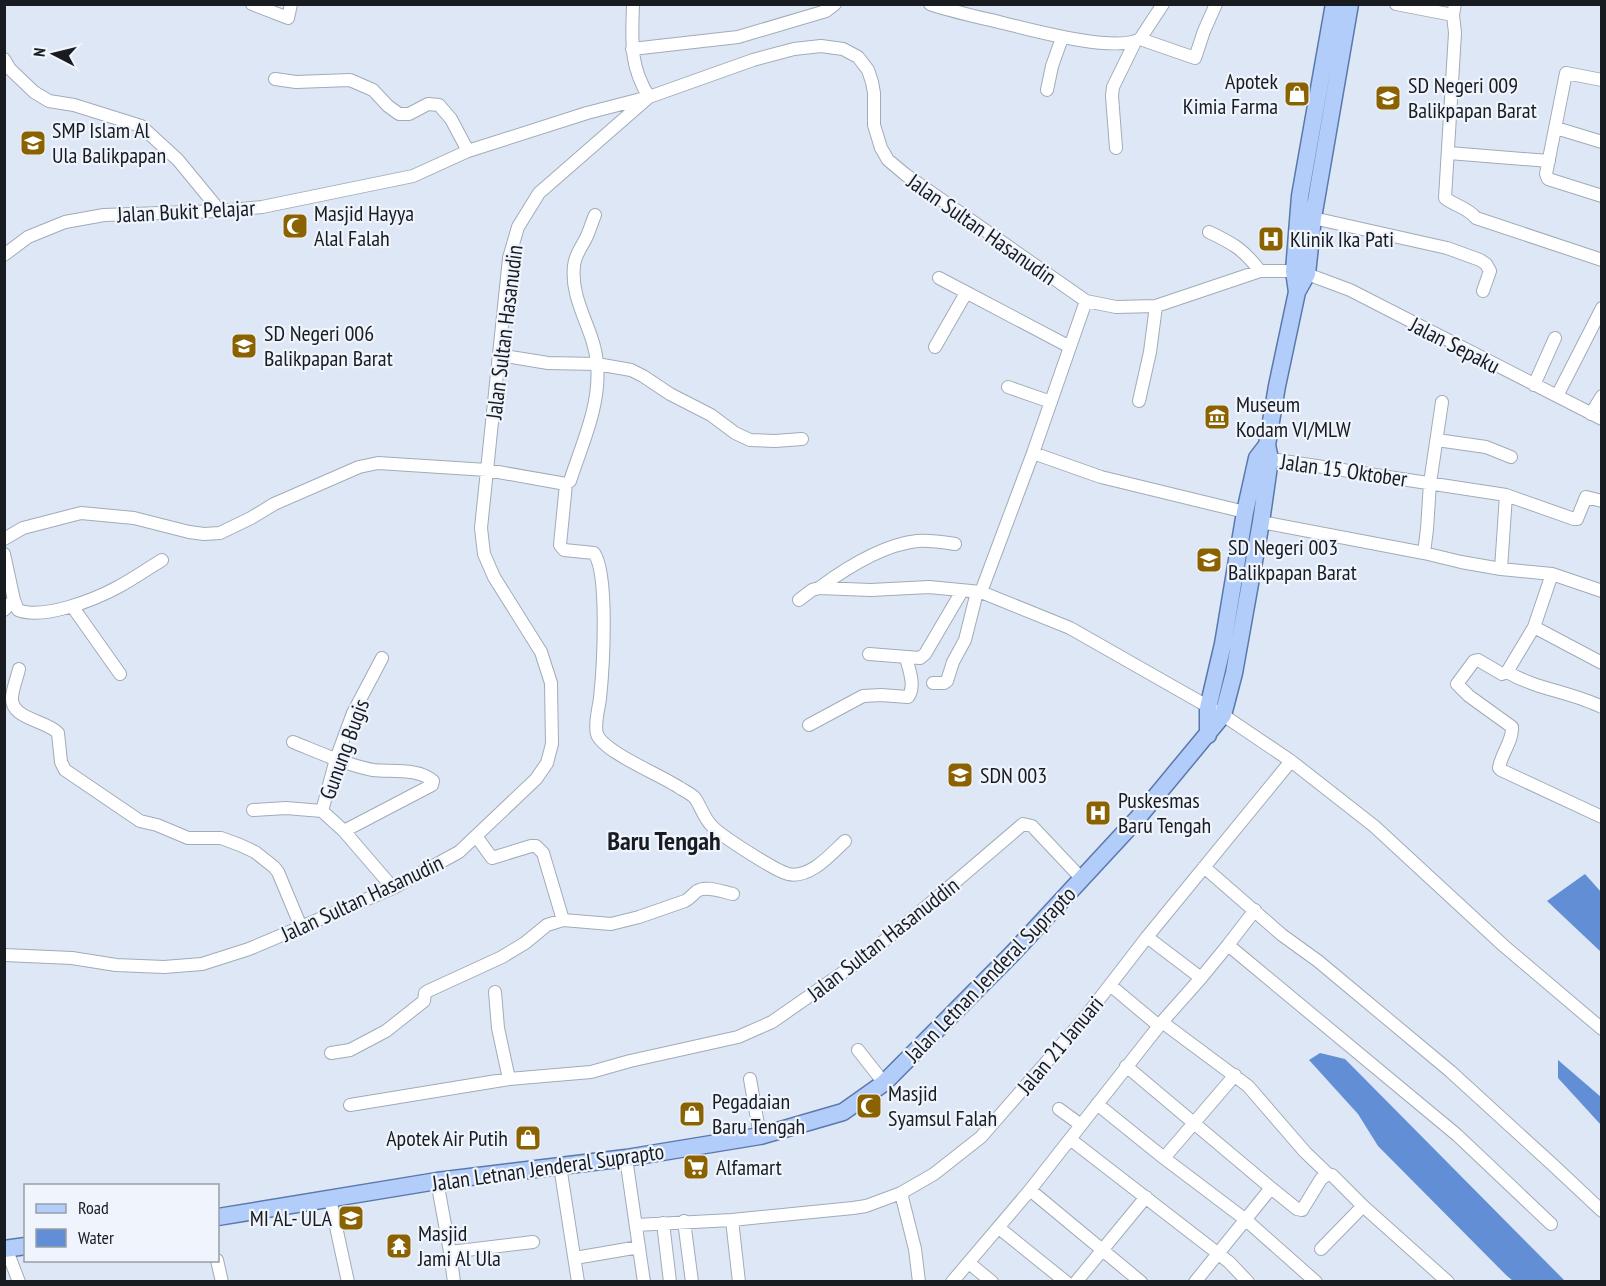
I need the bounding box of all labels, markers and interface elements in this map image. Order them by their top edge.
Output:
north arrow [24,24,84,84]
text: N [29,47,50,58]
place label: Apotek Kimia Farma [1183,67,1278,120]
place label: SD Negeri 009 Balikpapan Barat [1408,71,1537,124]
shop icon: Apotek Kimia Farma [1282,79,1312,109]
school or university icon: SD Negeri 009 Balikpapan Barat [1373,83,1403,113]
place label: SMP Islam Al Ula Balikpapan [52,116,166,169]
school or university icon: SMP Islam Al Ula Balikpapan [18,128,48,158]
street label: Jalan Sultan Hasanudin [901,167,1062,291]
street label: Jalan Bukit Pelajar [115,193,256,229]
place label: Masjid Hayya Alal Falah [314,199,414,252]
mosque icon: Masjid Hayya Alal Falah [280,211,310,241]
hospital icon: Klinik Ika Pati [1256,224,1286,254]
place label: Klinik Ika Pati [1290,225,1394,253]
street label: Jalan Sultan Hasanudin [479,243,529,422]
street label: Jalan Sepaku [1404,310,1505,380]
place label: SD Negeri 006 Balikpapan Barat [264,319,393,372]
school or university icon: SD Negeri 006 Balikpapan Barat [229,331,259,361]
place label: Museum Kodam VI/MLW [1236,390,1351,443]
museum icon: Museum Kodam VI/MLW [1202,402,1232,432]
street label: Jalan 15 Oktober [1278,447,1409,493]
place label: SD Negeri 003 Balikpapan Barat [1228,533,1357,586]
school or university icon: SD Negeri 003 Balikpapan Barat [1194,545,1224,575]
street label: Gunung Bugis [313,695,375,803]
school or university icon: SDN 003 [945,760,975,790]
place label: SDN 003 [980,761,1047,789]
place label: Puskesmas Baru Tengah [1118,786,1211,839]
hospital icon: Puskesmas Baru Tengah [1083,798,1113,828]
district label: Baru Tengah [607,824,721,857]
street label: Jalan Sultan Hasanudin [276,848,447,948]
street label: Jalan Sultan Hasanuddin [801,871,965,1008]
street label: Jalan Letnan Jenderal Suprapto [898,880,1081,1069]
street label: Jalan 21 Januari [1010,990,1109,1101]
place label: Masjid Syamsul Falah [888,1079,997,1132]
place label: Pegadaian Baru Tengah [712,1087,805,1140]
mosque icon: Masjid Syamsul Falah [854,1091,884,1121]
shop icon: Pegadaian Baru Tengah [677,1099,707,1129]
shop icon: Apotek Air Putih [513,1123,543,1153]
place label: Apotek Air Putih [386,1124,508,1152]
street label: Jalan Letnan Jenderal Suprapto [429,1137,666,1197]
supermarket icon: Alfamart [681,1152,711,1182]
place label: Alfamart [716,1153,782,1181]
legend [24,1184,219,1262]
text: Road [78,1196,109,1219]
school or university icon: MI AL- ULA [336,1203,366,1233]
place label: MI AL- ULA [250,1204,333,1232]
place label: Masjid Jami Al Ula [417,1219,501,1272]
text: Water [78,1226,114,1249]
temple icon: Masjid Jami Al Ula [384,1231,414,1261]

